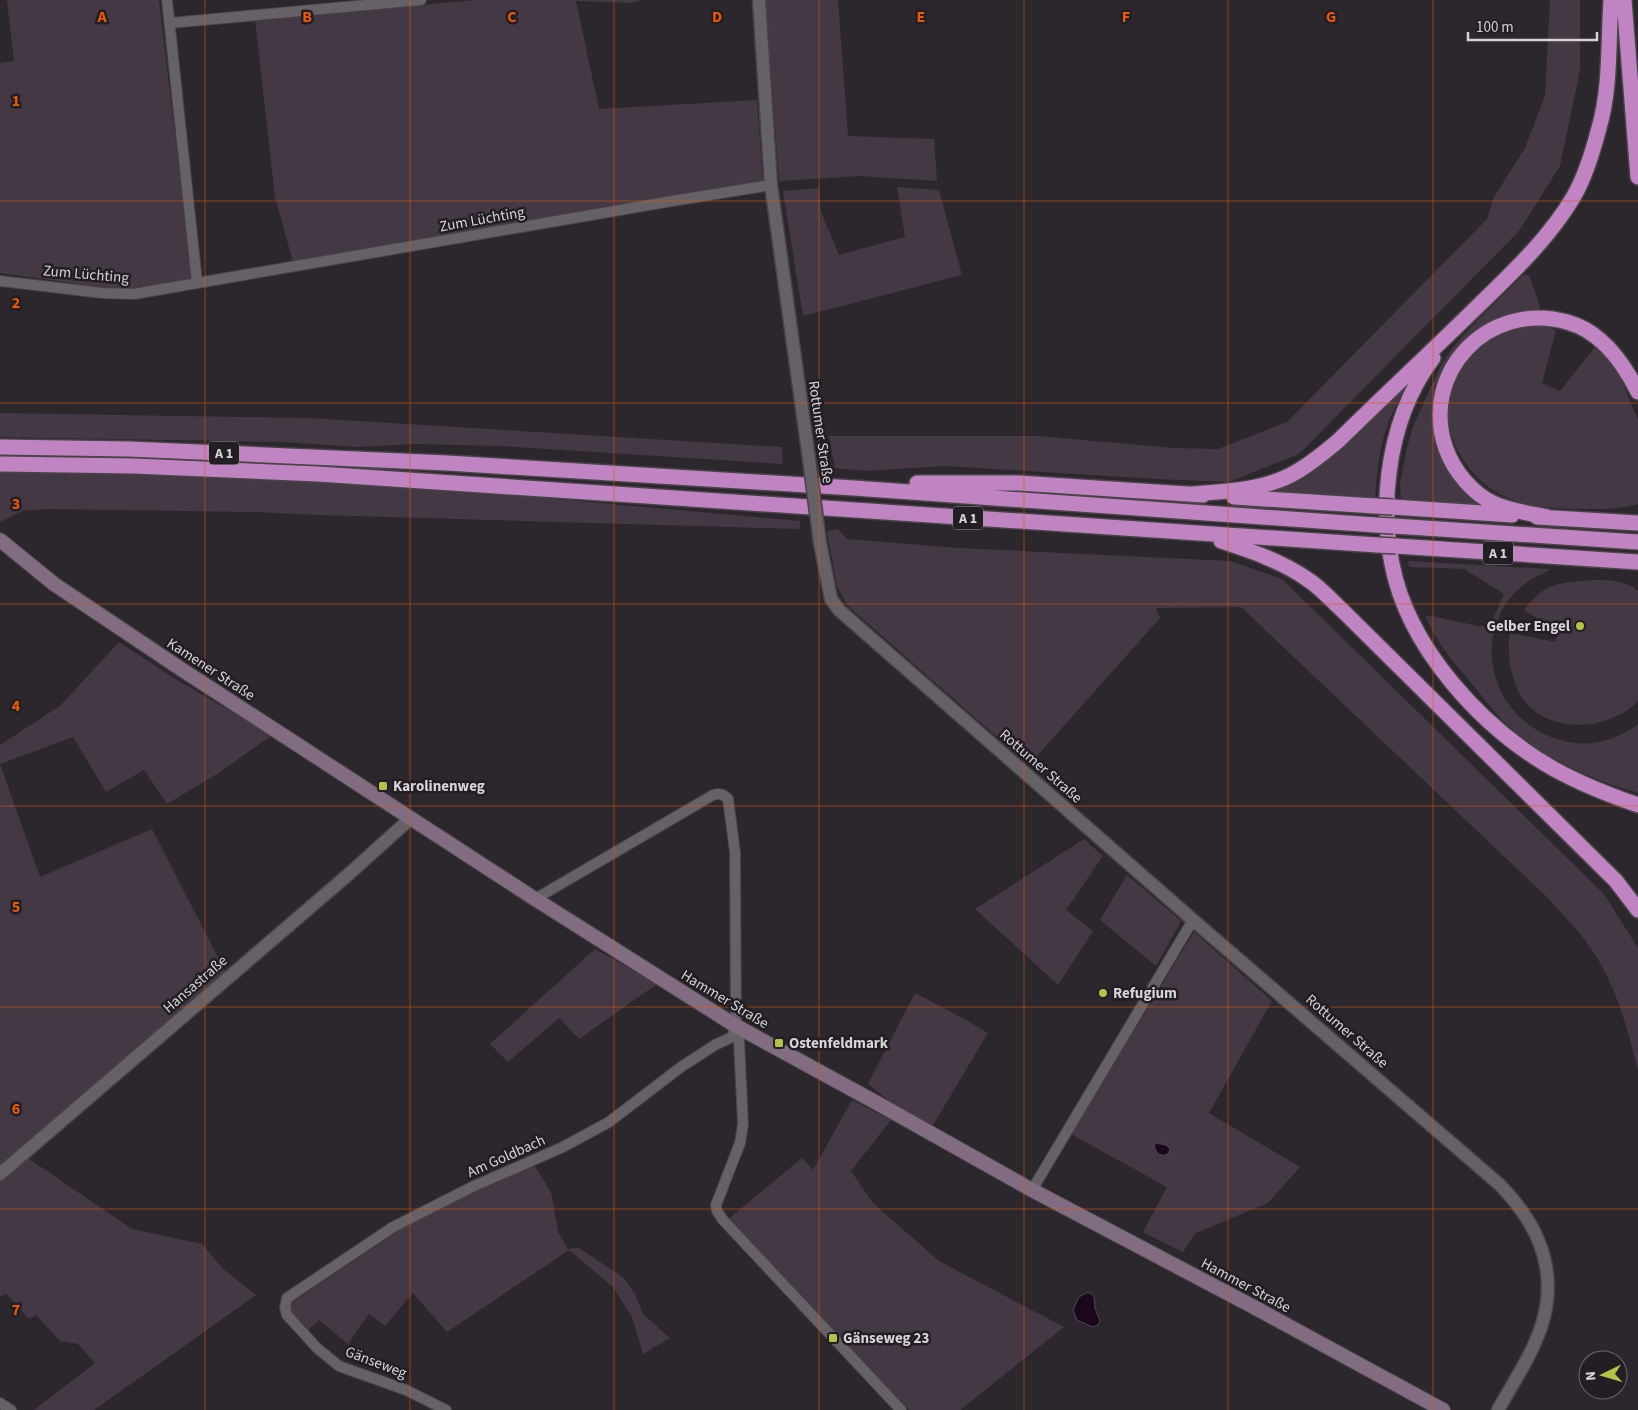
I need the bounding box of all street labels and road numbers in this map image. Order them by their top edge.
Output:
street label: Zum Lüchting [438,202,527,237]
street label: Zum Lüchting [42,260,130,289]
street label: Rottumer Straße [803,379,838,485]
road number: A 1 [209,442,239,464]
road number: A 1 [953,506,983,530]
road number: A 1 [1483,542,1513,564]
street label: Kamener Straße [163,633,259,706]
street label: Rottumer Straße [995,724,1087,808]
street label: Hansastraße [159,951,232,1018]
street label: Hammer Straße [677,965,773,1034]
street label: Rottumer Straße [1301,989,1393,1073]
street label: Am Goldbach [464,1130,549,1183]
street label: Hammer Straße [1197,1253,1294,1318]
street label: Gänseweg [342,1341,410,1384]

